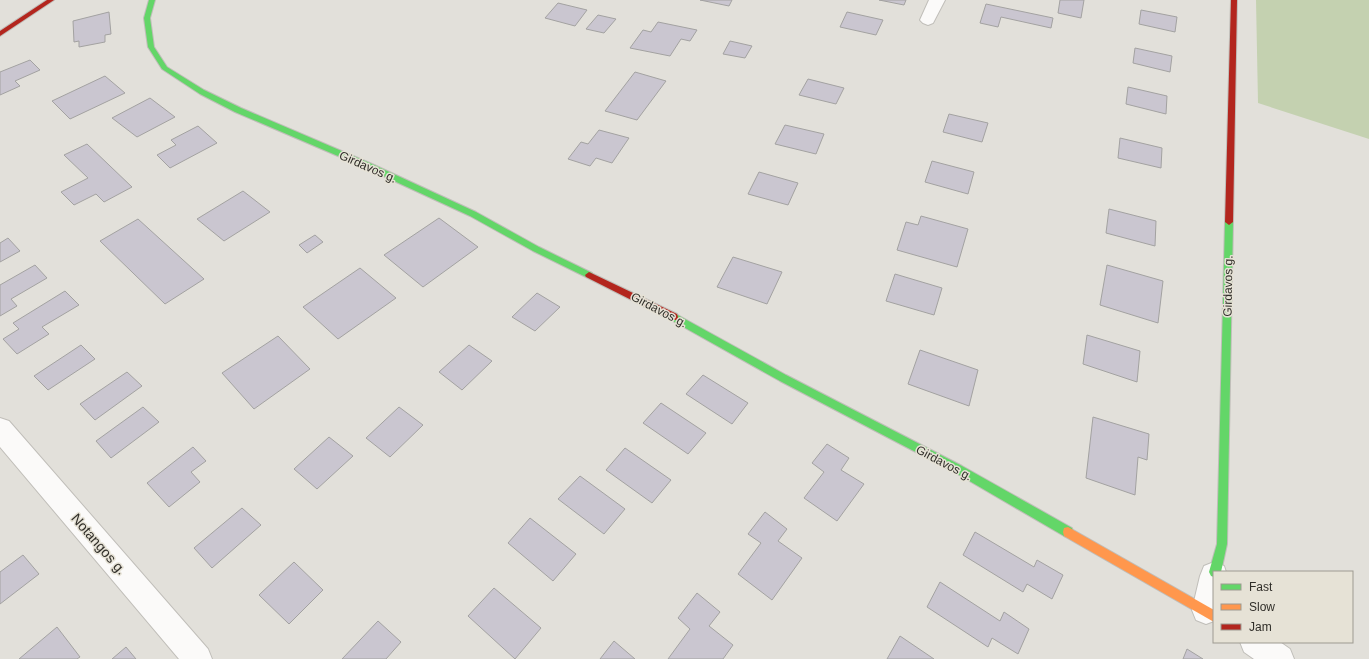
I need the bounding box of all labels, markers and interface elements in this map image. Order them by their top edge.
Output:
street label: Girdavos g. [337,148,399,186]
street label: Girdavos g. [1220,255,1236,317]
street label: Girdavos g. [629,289,689,331]
street label: Girdavos g. [914,442,974,484]
street label: Notangos g. [68,510,130,578]
legend [1213,571,1353,643]
text: Fast [1249,580,1273,594]
text: Slow [1249,600,1275,614]
text: Jam [1249,620,1272,634]

